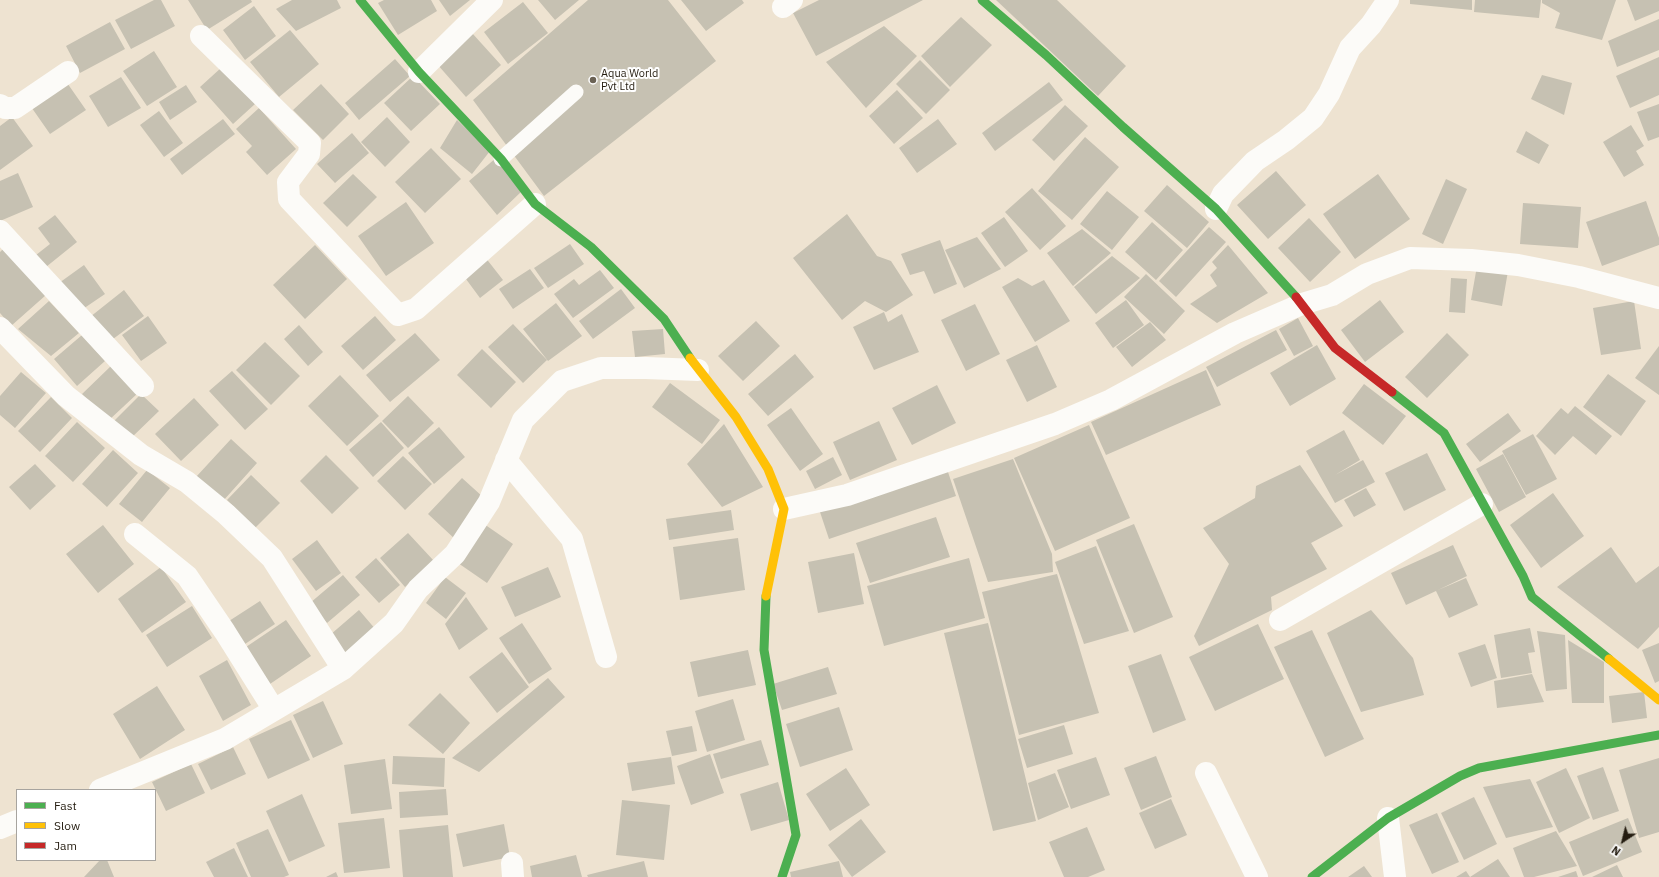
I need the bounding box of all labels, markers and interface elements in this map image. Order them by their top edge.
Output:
place label: Aqua World Pvt Ltd [601,67,658,93]
marker: Aqua World Pvt Ltd [588,75,598,85]
legend [16,789,156,861]
text: Fast [54,798,77,813]
text: Slow [54,818,80,833]
north arrow [1603,821,1643,861]
text: Jam [54,838,77,853]
text: N [1609,843,1623,859]

